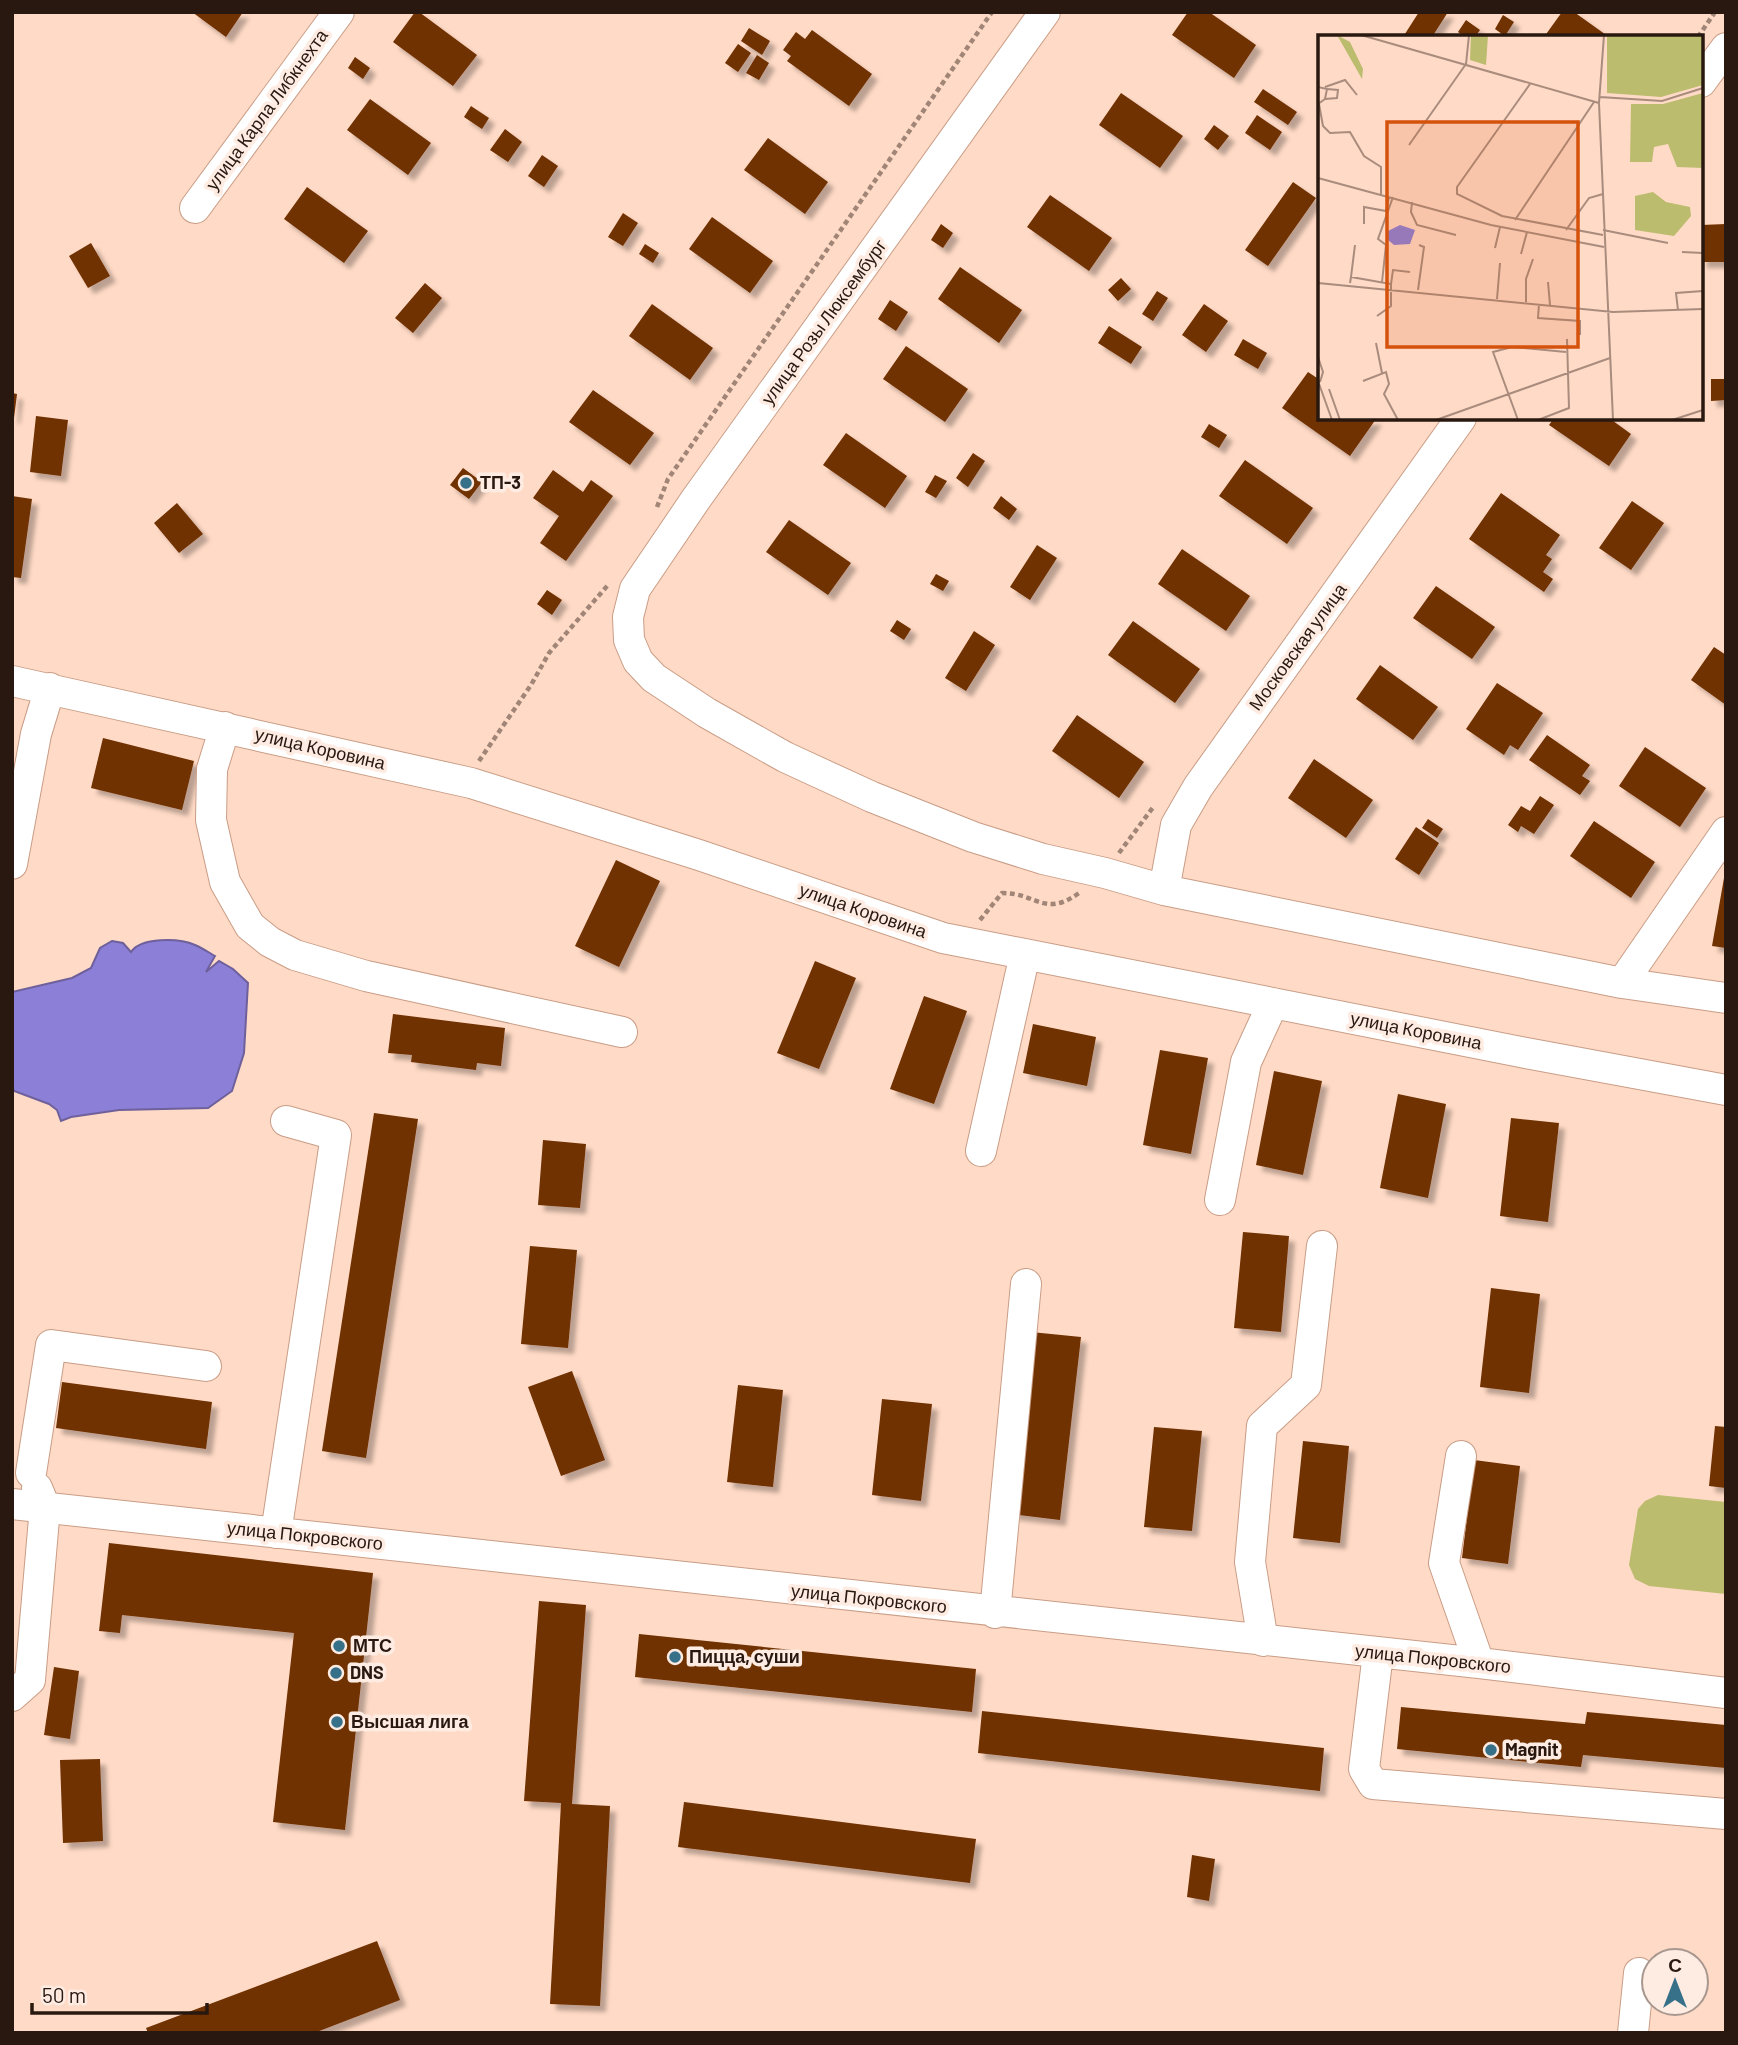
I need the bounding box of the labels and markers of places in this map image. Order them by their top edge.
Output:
place label: ТП-3 [480,471,521,493]
marker: ТП-3 [458,475,474,491]
place label: МТС [353,1634,392,1656]
marker: МТС [331,1638,347,1654]
place label: Пицца, суши [689,1645,800,1667]
marker: Пицца, суши [667,1649,683,1665]
place label: DNS [350,1661,384,1683]
marker: DNS [328,1665,344,1681]
place label: Высшая лига [351,1710,469,1732]
marker: Высшая лига [329,1714,345,1730]
place label: Magnit [1505,1738,1559,1760]
marker: Magnit [1483,1742,1499,1758]

